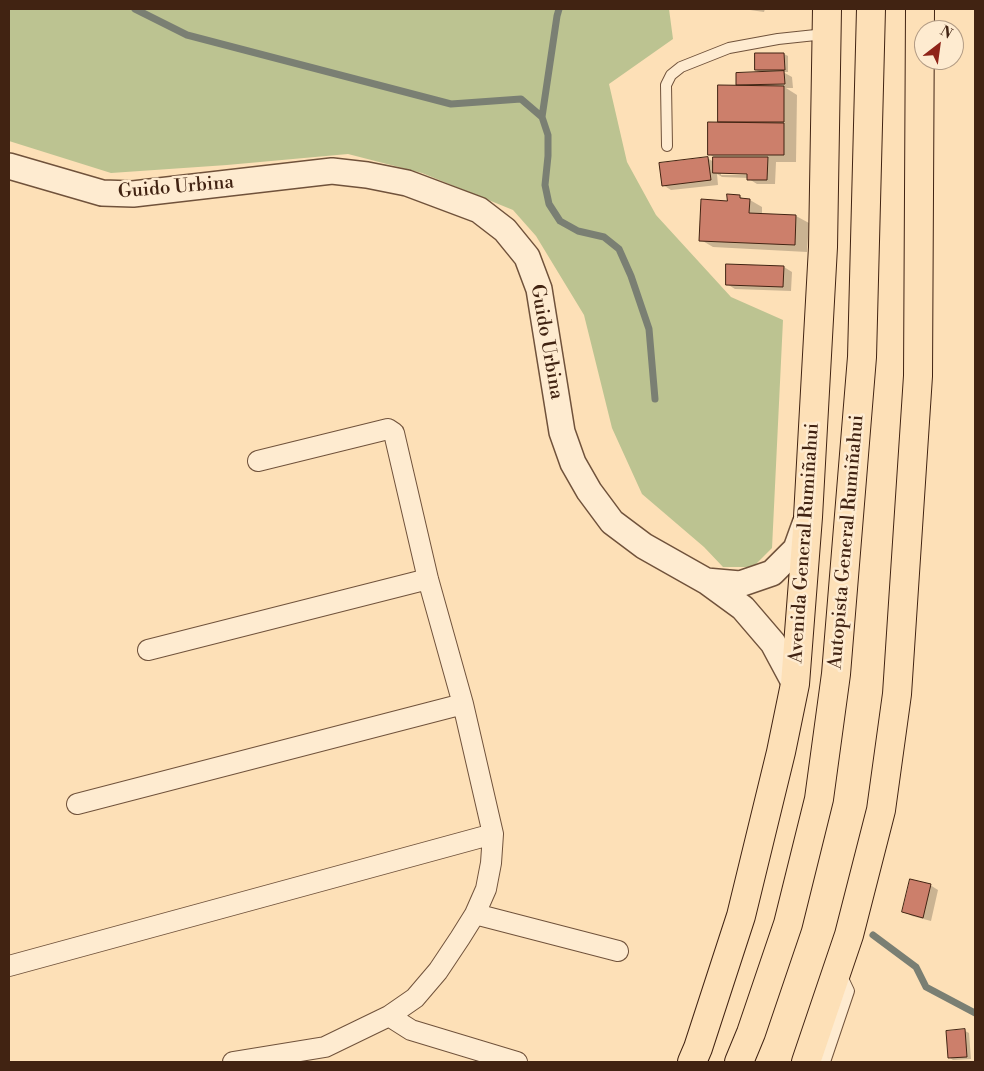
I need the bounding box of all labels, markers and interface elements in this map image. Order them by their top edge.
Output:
north arrow [914,20,964,70]
text: N [937,22,955,43]
street label: Guido Urbina [117,172,235,204]
street label: Guido Urbina [525,283,567,401]
street label: Autopista General Rumiñahui [825,414,869,670]
street label: Avenida General Rumiñahui [785,422,825,664]

